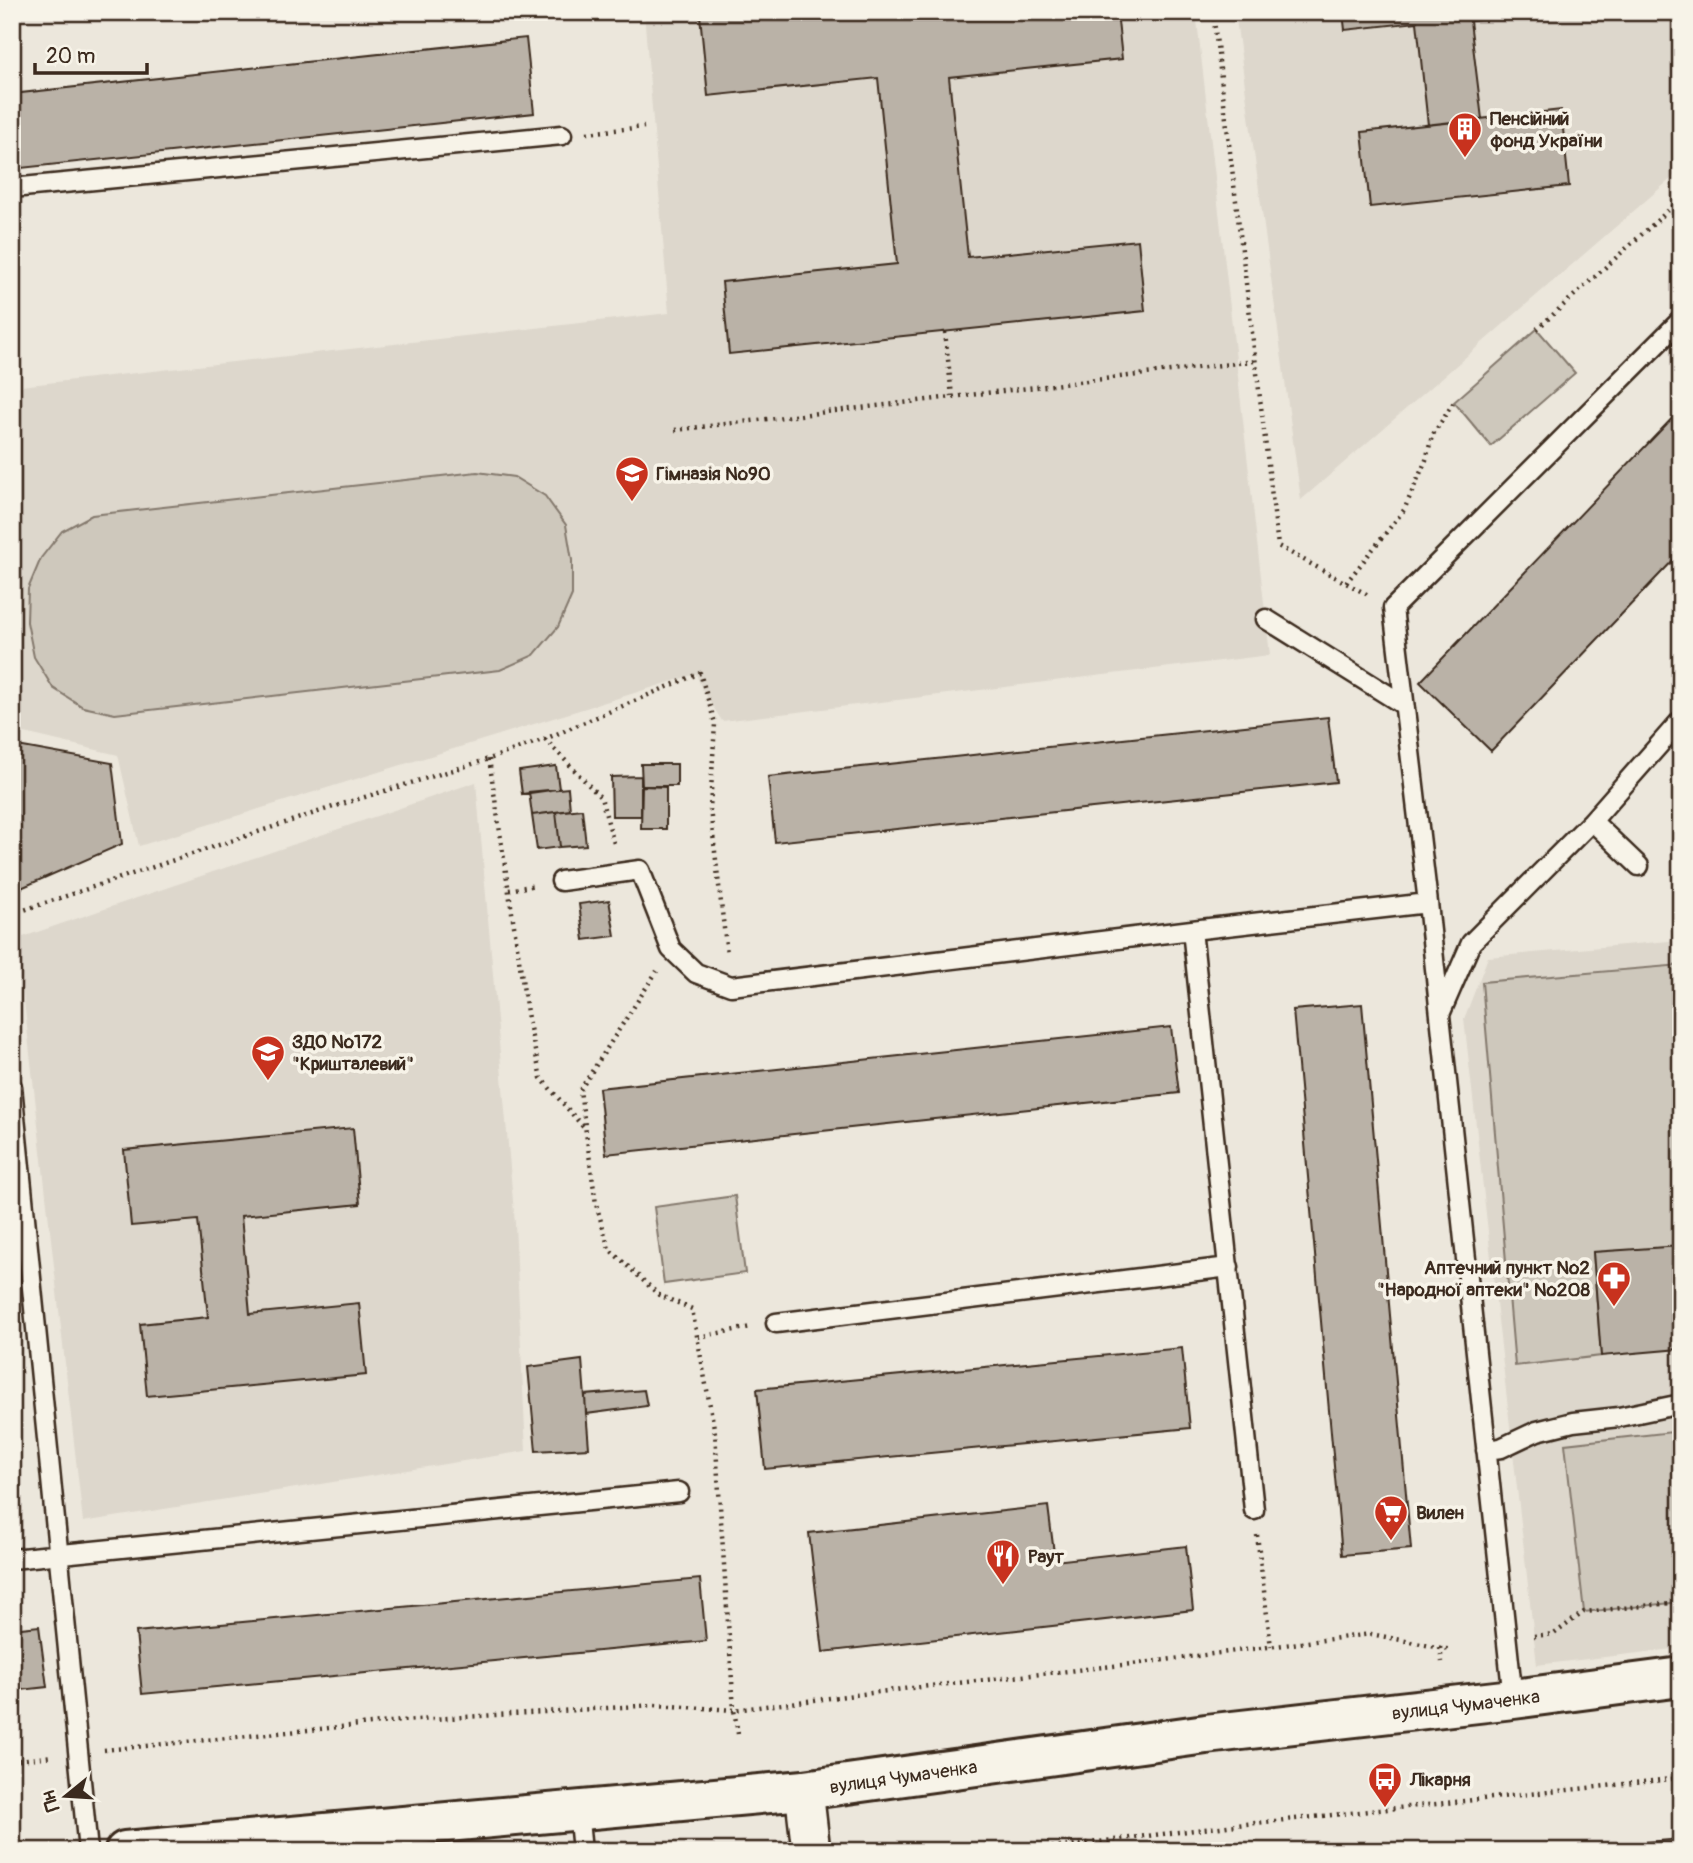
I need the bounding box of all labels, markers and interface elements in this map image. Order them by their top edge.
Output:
scale bar [35,32,147,76]
text: 20 m [46,43,95,70]
place label: Пенсійний фонд України [1490,107,1603,153]
building icon: Пенсійний фонд України [1446,110,1484,159]
school or university icon: Гімназія №90 [613,454,651,503]
place label: Гімназія №90 [656,462,771,486]
place label: ЗДО №172 "Кришталевий" [292,1030,414,1076]
school or university icon: ЗДО №172 "Кришталевий" [249,1033,287,1082]
place label: Аптечний пункт №2 "Народної аптеки" №208 [1377,1256,1590,1302]
pharmacy icon: Аптечний пункт №2 "Народної аптеки" №208 [1595,1259,1633,1308]
supermarket icon: Вилен [1372,1493,1410,1542]
place label: Вилен [1416,1501,1464,1525]
restaurant icon: Раут [984,1537,1022,1586]
place label: Раут [1028,1545,1064,1569]
street label: вулиця Чумаченка [1390,1685,1541,1726]
street label: вулиця Чумаченка [828,1755,979,1799]
bus stop icon: Лікарня [1366,1760,1404,1809]
north arrow [32,1762,102,1832]
place label: Лікарня [1409,1768,1471,1792]
text: Пн [36,1787,65,1815]

